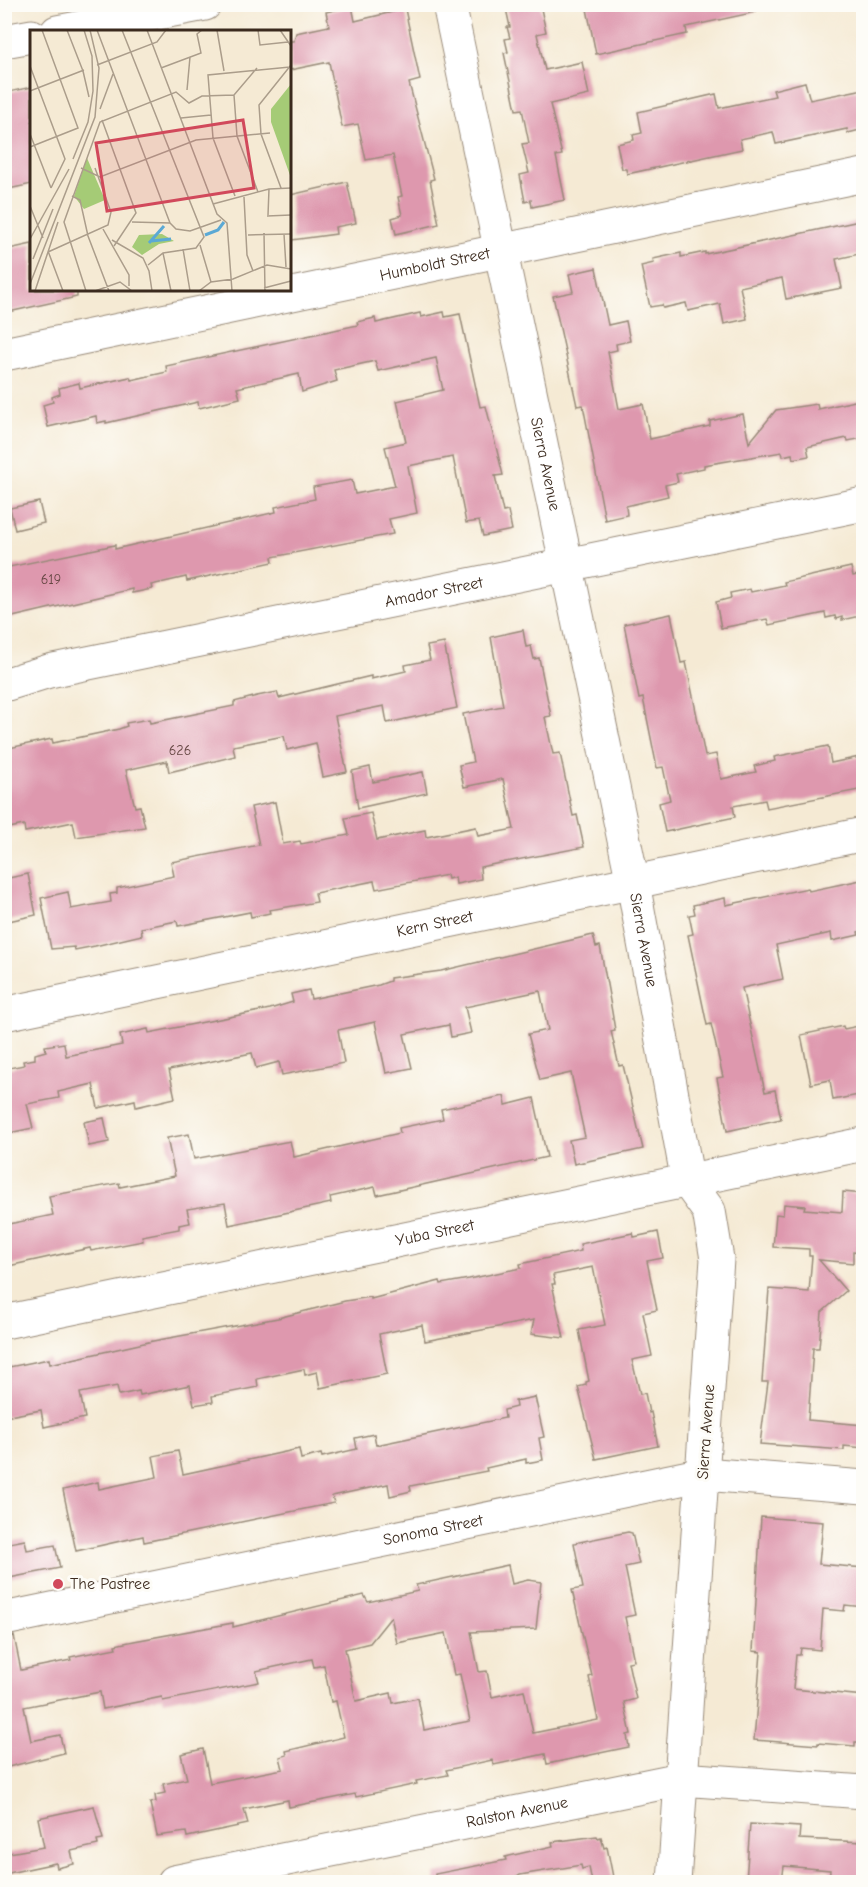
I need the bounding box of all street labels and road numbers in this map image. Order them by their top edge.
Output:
street label: Humboldt Street [378,244,492,285]
street label: Sierra Avenue [527,416,564,513]
street label: Amador Street [383,573,485,611]
street label: Sierra Avenue [626,891,661,989]
street label: Kern Street [395,907,475,941]
street label: Yuba Street [394,1216,476,1250]
street label: Sierra Avenue [694,1384,718,1480]
street label: Sonoma Street [381,1511,485,1549]
street label: Ralston Avenue [465,1793,569,1831]

